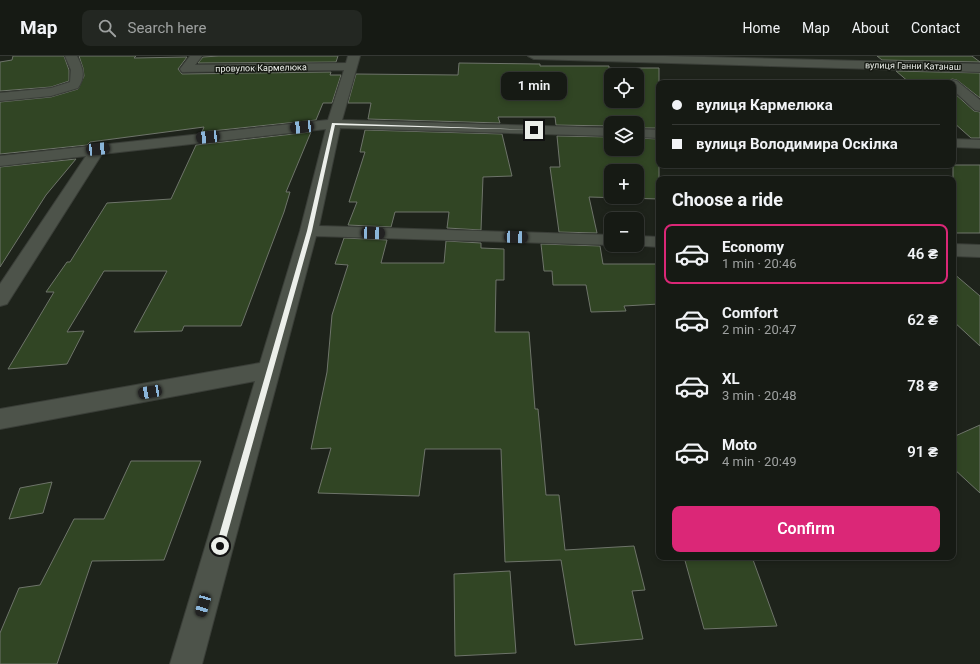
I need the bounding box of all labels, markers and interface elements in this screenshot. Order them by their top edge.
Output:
search box [82,10,362,46]
text: Map [20,16,58,39]
icon: search [96,17,118,39]
text: Search here [128,19,206,37]
text: Home [742,20,780,36]
text: Map [802,20,830,36]
text: About [852,20,889,36]
text: Contact [911,20,960,36]
street label: вулиця Ганни Катанаш [865,60,961,72]
street label: провулок Кармелюка [215,62,307,74]
map controls [604,68,644,252]
button: locate [604,68,644,108]
callout: 1 min [501,72,567,100]
text: 1 min [518,78,550,93]
text: вулиця Кармелюка [696,96,833,114]
button: layers [604,116,644,156]
car [289,120,315,134]
route end [525,121,543,139]
car [195,130,221,144]
text: вулиця Володимира Оскілка [696,135,898,153]
car [85,142,111,156]
button: + [604,164,644,204]
text: Choose a ride [672,189,783,210]
button: − [604,212,644,252]
car [361,227,385,239]
car [504,231,528,243]
icon: car [674,236,710,272]
text: Economy [722,238,784,256]
text: 46 ₴ [907,245,938,263]
text: 1 min · 20:46 [722,256,797,271]
icon: car [674,302,710,338]
text: Comfort [722,304,778,322]
text: 62 ₴ [907,311,938,329]
text: 2 min · 20:47 [722,322,797,337]
icon: car [674,368,710,404]
text: XL [722,370,740,388]
text: 78 ₴ [907,377,938,395]
car [137,384,163,400]
text: 3 min · 20:48 [722,388,797,403]
icon: car [674,434,710,470]
text: Moto [722,436,757,454]
text: 91 ₴ [907,443,938,461]
text: 4 min · 20:49 [722,454,797,469]
button: Confirm [672,506,940,552]
route start [211,537,229,555]
car [194,592,212,618]

